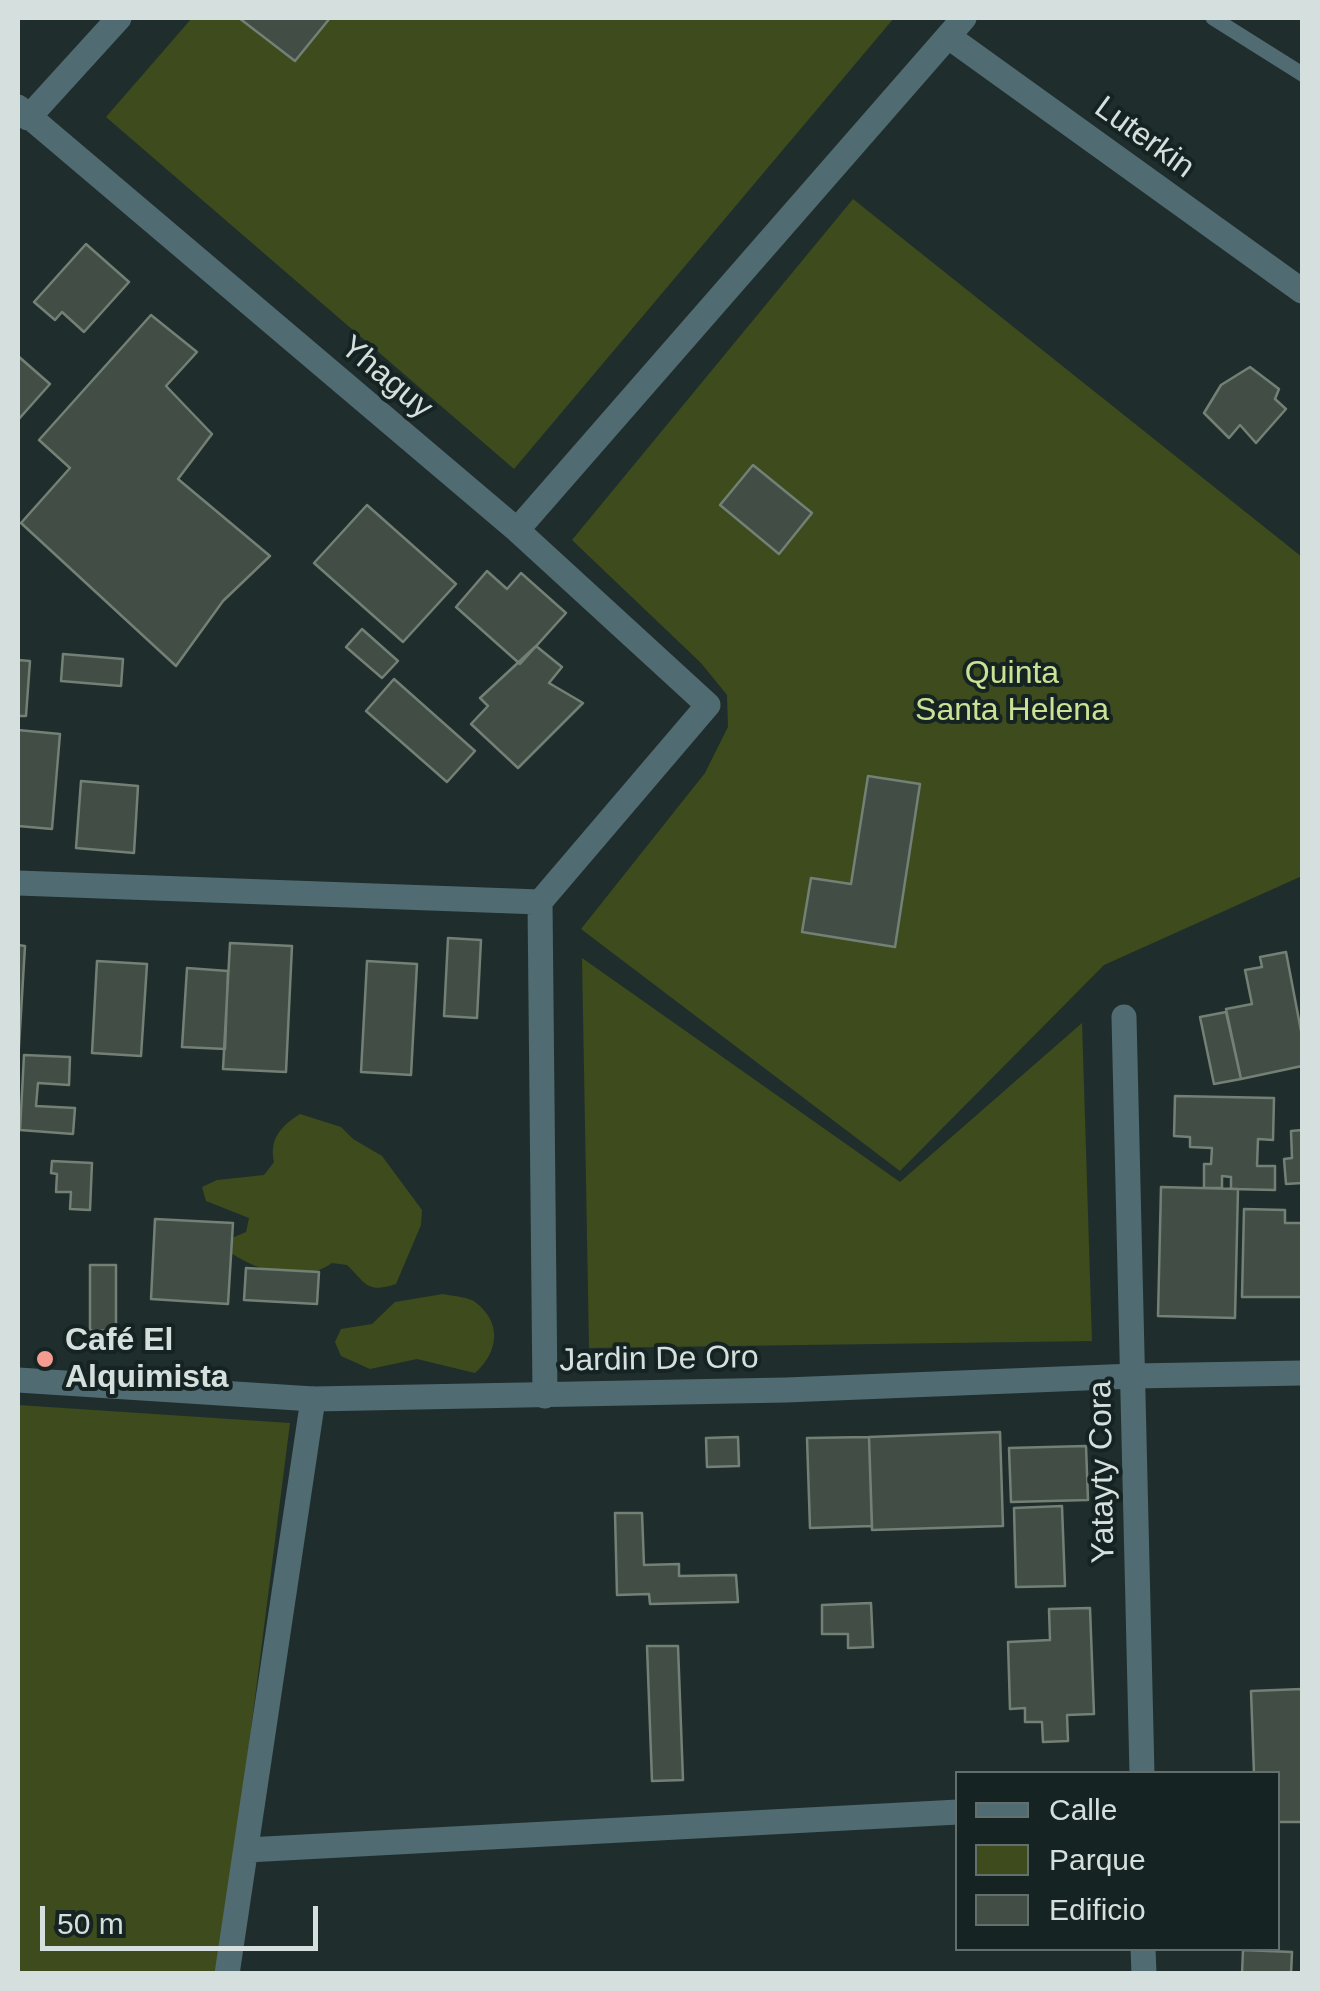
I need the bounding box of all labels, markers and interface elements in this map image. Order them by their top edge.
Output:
street label: Luterkin [1087,89,1201,187]
street label: Yhaguy [332,328,440,428]
park label: Quinta Santa Helena [915,655,1109,730]
place label: Café El Alquimista [65,1322,229,1397]
street label: Jardin De Oro [559,1339,759,1381]
marker: Café El Alquimista [34,1348,56,1370]
street label: Yatayty Cora [1082,1380,1124,1564]
legend [955,1771,1280,1951]
text: Calle [1049,1793,1117,1826]
text: Parque [1049,1843,1146,1876]
scale bar [45,1886,322,1948]
text: Edificio [1049,1893,1146,1926]
text: 50 m [57,1907,124,1940]

